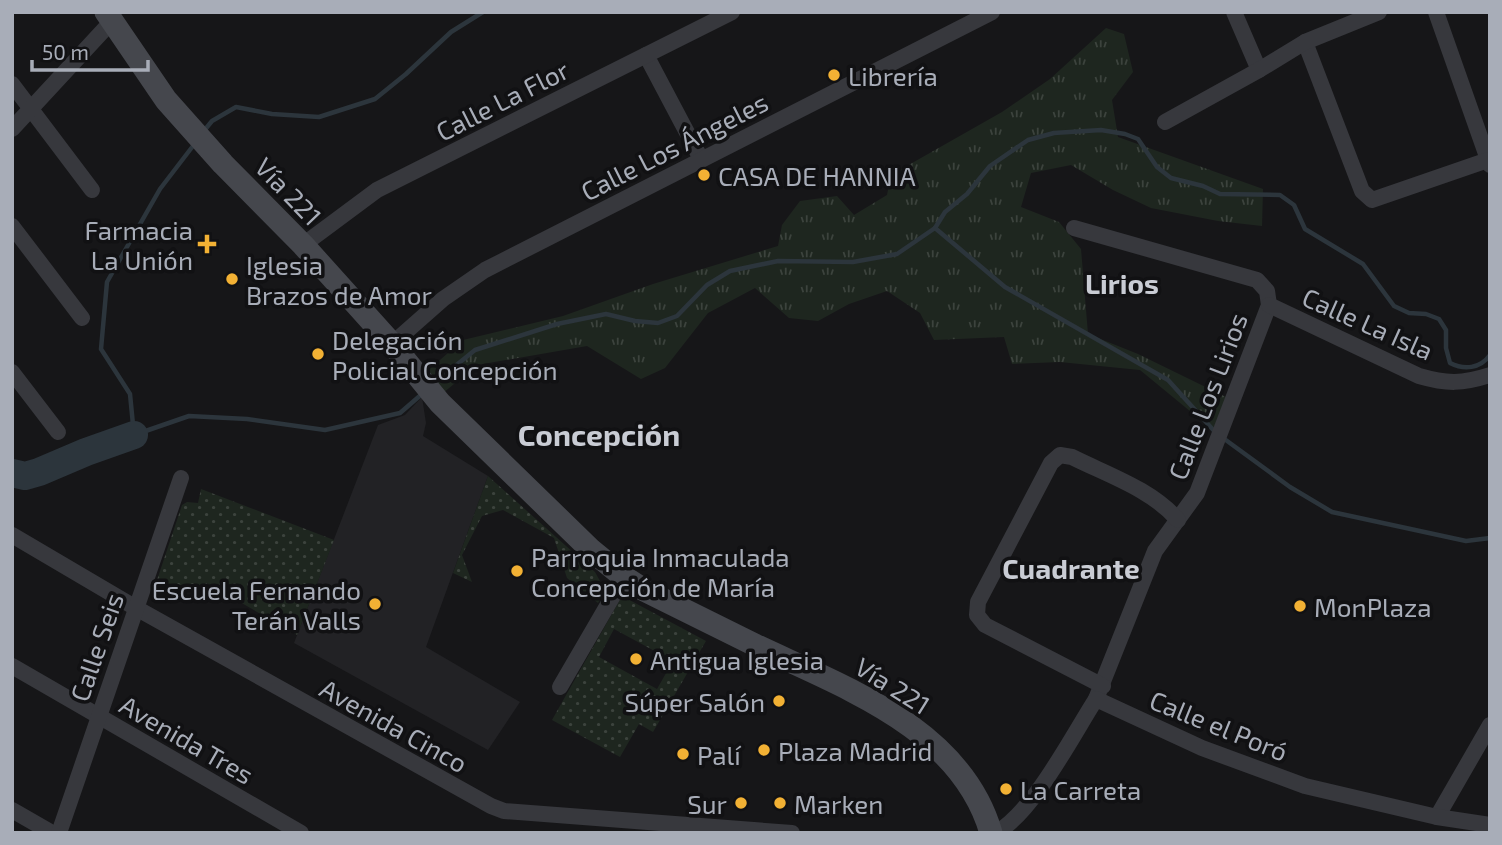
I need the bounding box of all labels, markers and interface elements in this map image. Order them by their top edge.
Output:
scale bar [32,28,147,72]
text: 50 m [42,39,89,64]
street label: Calle La Flor [431,53,573,147]
place label: Librería [848,60,938,91]
marker: Librería [826,67,842,83]
street label: Calle Los Ángeles [576,86,772,206]
street label: Vía 221 [249,151,329,231]
place label: CASA DE HANNIA [718,160,916,191]
marker: CASA DE HANNIA [696,167,712,183]
place label: Farmacia La Unión [84,214,193,275]
marker: Farmacia La Unión [199,236,215,252]
place label: Iglesia Brazos de Amor [246,249,432,310]
district label: Lirios [1085,266,1159,300]
marker: Iglesia Brazos de Amor [224,271,240,287]
street label: Calle La Isla [1298,280,1438,366]
street label: Calle Los Lirios [1161,308,1253,484]
place label: Delegación Policial Concepción [332,324,558,385]
marker: Delegación Policial Concepción [310,346,326,362]
district label: Concepción [518,416,680,452]
place label: Parroquia Inmaculada Concepción de María [531,541,790,602]
district label: Cuadrante [1002,551,1140,585]
marker: Parroquia Inmaculada Concepción de María [509,563,525,579]
place label: Escuela Fernando Terán Valls [152,574,361,635]
street label: Calle Seis [63,589,129,705]
place label: MonPlaza [1314,591,1432,622]
marker: Escuela Fernando Terán Valls [367,596,383,612]
marker: MonPlaza [1292,598,1308,614]
place label: Antigua Iglesia [650,644,824,675]
street label: Vía 221 [850,650,936,720]
marker: Antigua Iglesia [628,651,644,667]
street label: Avenida Cinco [315,672,473,778]
street label: Calle el Poró [1146,683,1292,767]
place label: Súper Salón [624,686,765,717]
street label: Avenida Tres [115,688,259,790]
marker: Súper Salón [771,693,787,709]
place label: Plaza Madrid [778,735,932,766]
place label: Palí [697,739,742,770]
marker: Plaza Madrid [756,742,772,758]
marker: Palí [675,746,691,762]
place label: La Carreta [1020,774,1141,805]
marker: La Carreta [998,781,1014,797]
place label: Sur [687,788,727,819]
place label: Marken [794,788,883,819]
marker: Sur [733,795,749,811]
marker: Marken [772,795,788,811]

